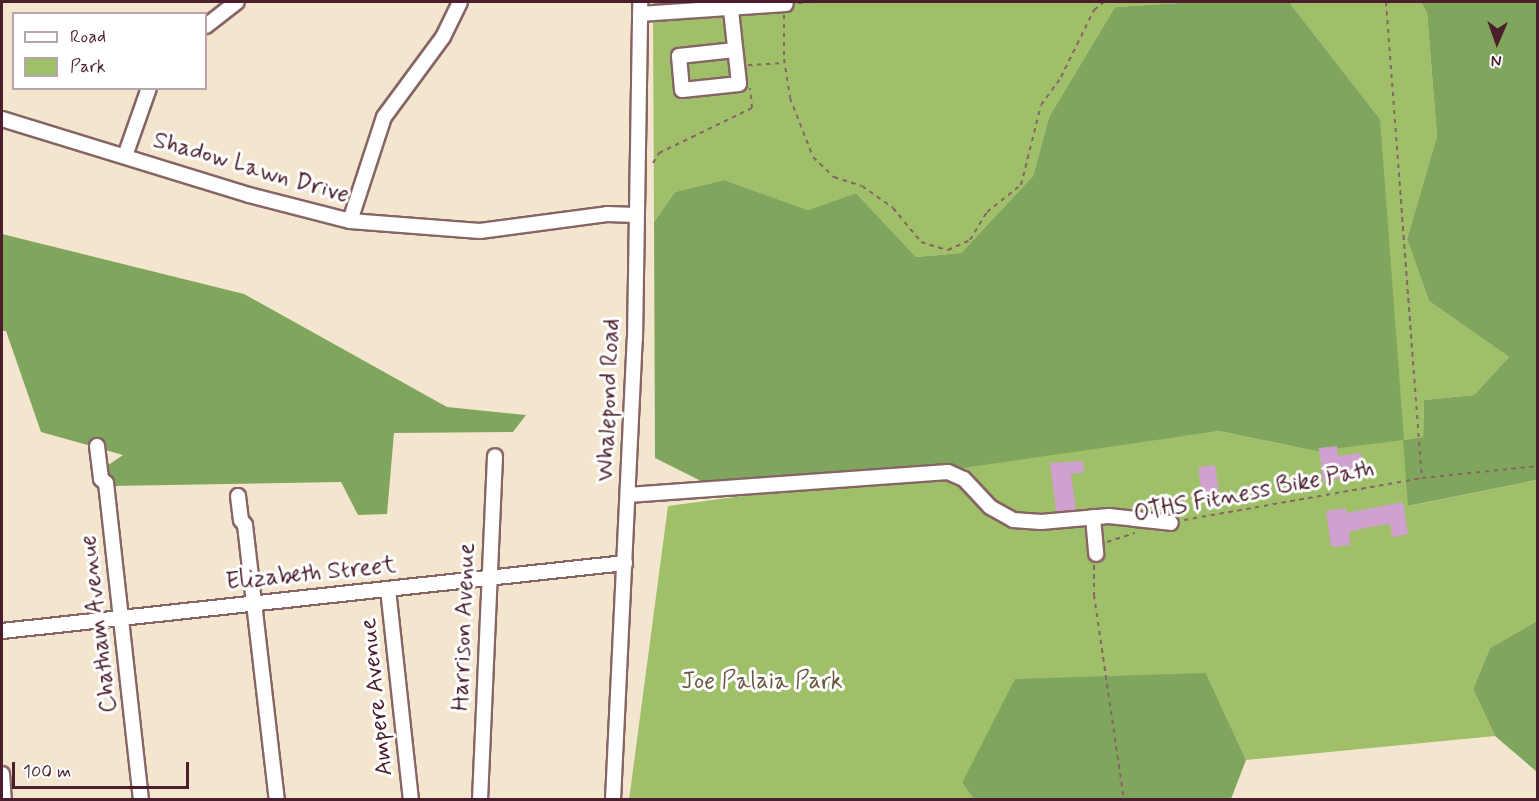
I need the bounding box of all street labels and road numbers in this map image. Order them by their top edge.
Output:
street label: Shadow Lawn Drive [149,126,353,210]
street label: Whalepond Road [592,318,626,482]
street label: OTHS Fitness Bike Path [1132,455,1376,529]
street label: Chatham Avenue [74,535,124,713]
street label: Harrison Avenue [447,542,481,712]
street label: Elizabeth Street [225,551,397,597]
street label: Ampere Avenue [354,617,400,777]

